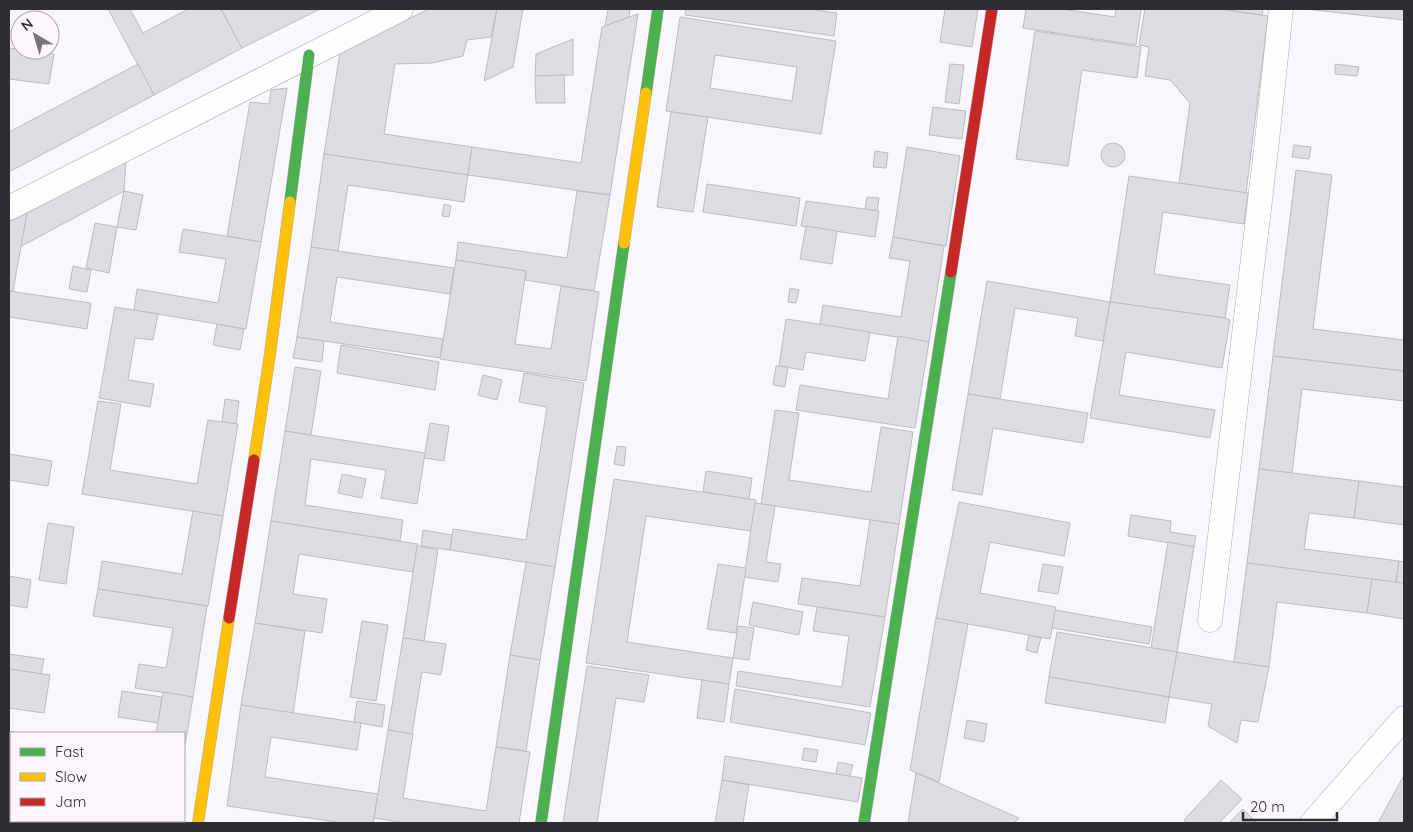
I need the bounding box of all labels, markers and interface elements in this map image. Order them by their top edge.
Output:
north arrow [10,10,60,60]
text: N [17,14,37,35]
legend [10,732,185,822]
text: Fast [55,742,84,761]
text: Slow [55,767,87,786]
scale bar [1243,790,1337,822]
text: Jam [55,792,86,811]
text: 20 m [1250,797,1285,816]

